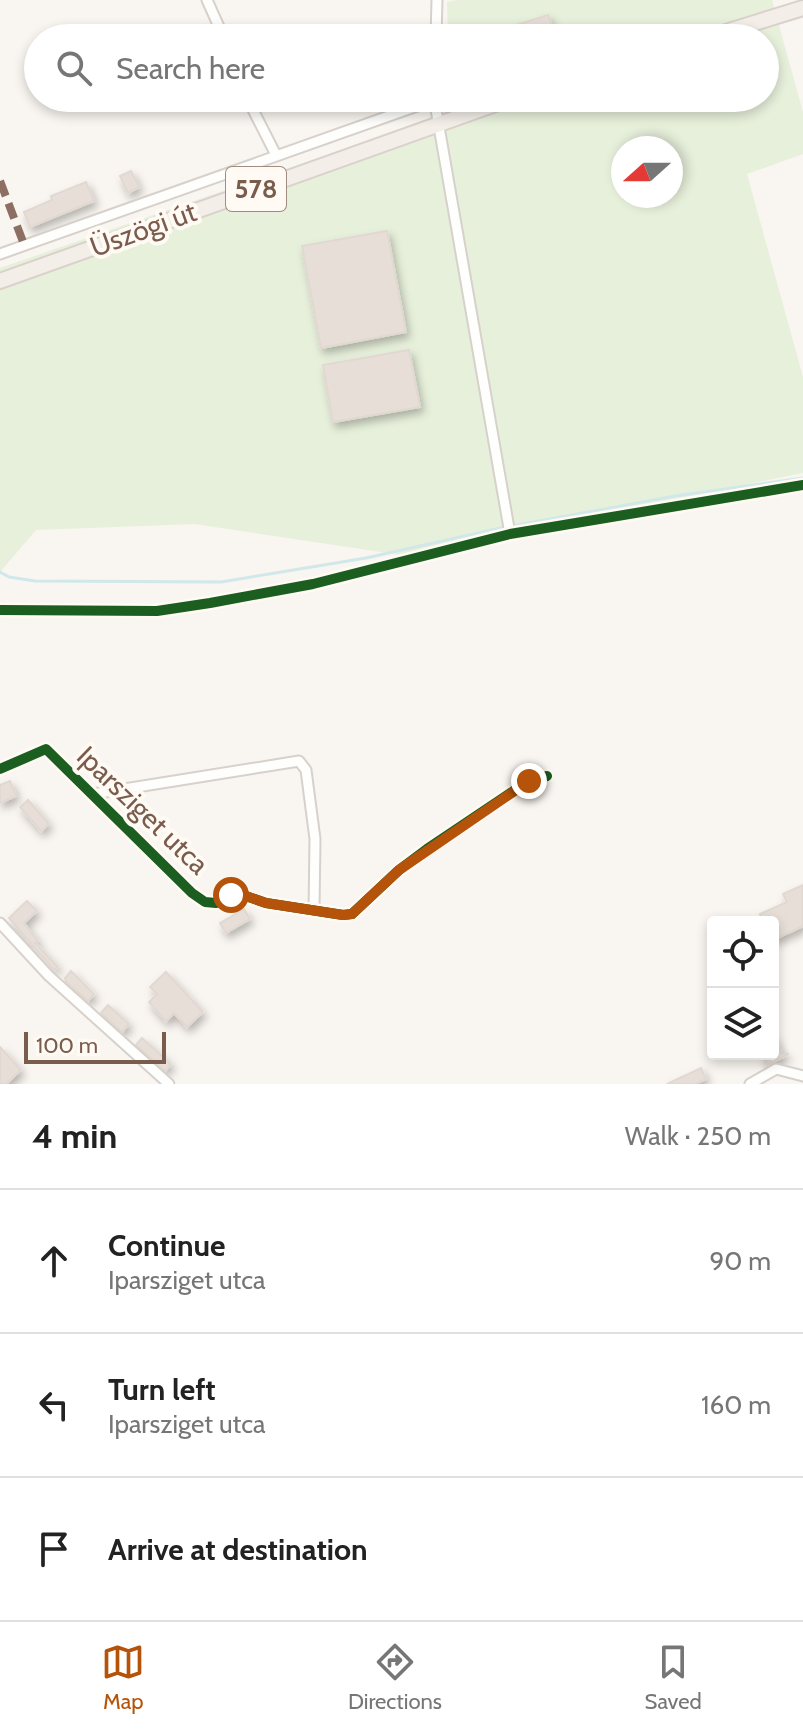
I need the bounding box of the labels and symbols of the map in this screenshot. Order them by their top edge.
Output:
north arrow [611,136,683,208]
road number: 578 [226,167,286,211]
street label: Üszögi út [85,194,201,264]
street label: Iparsziget utca [70,739,216,882]
route end [511,763,547,799]
route start [213,877,249,913]
scale bar [24,1028,166,1064]

